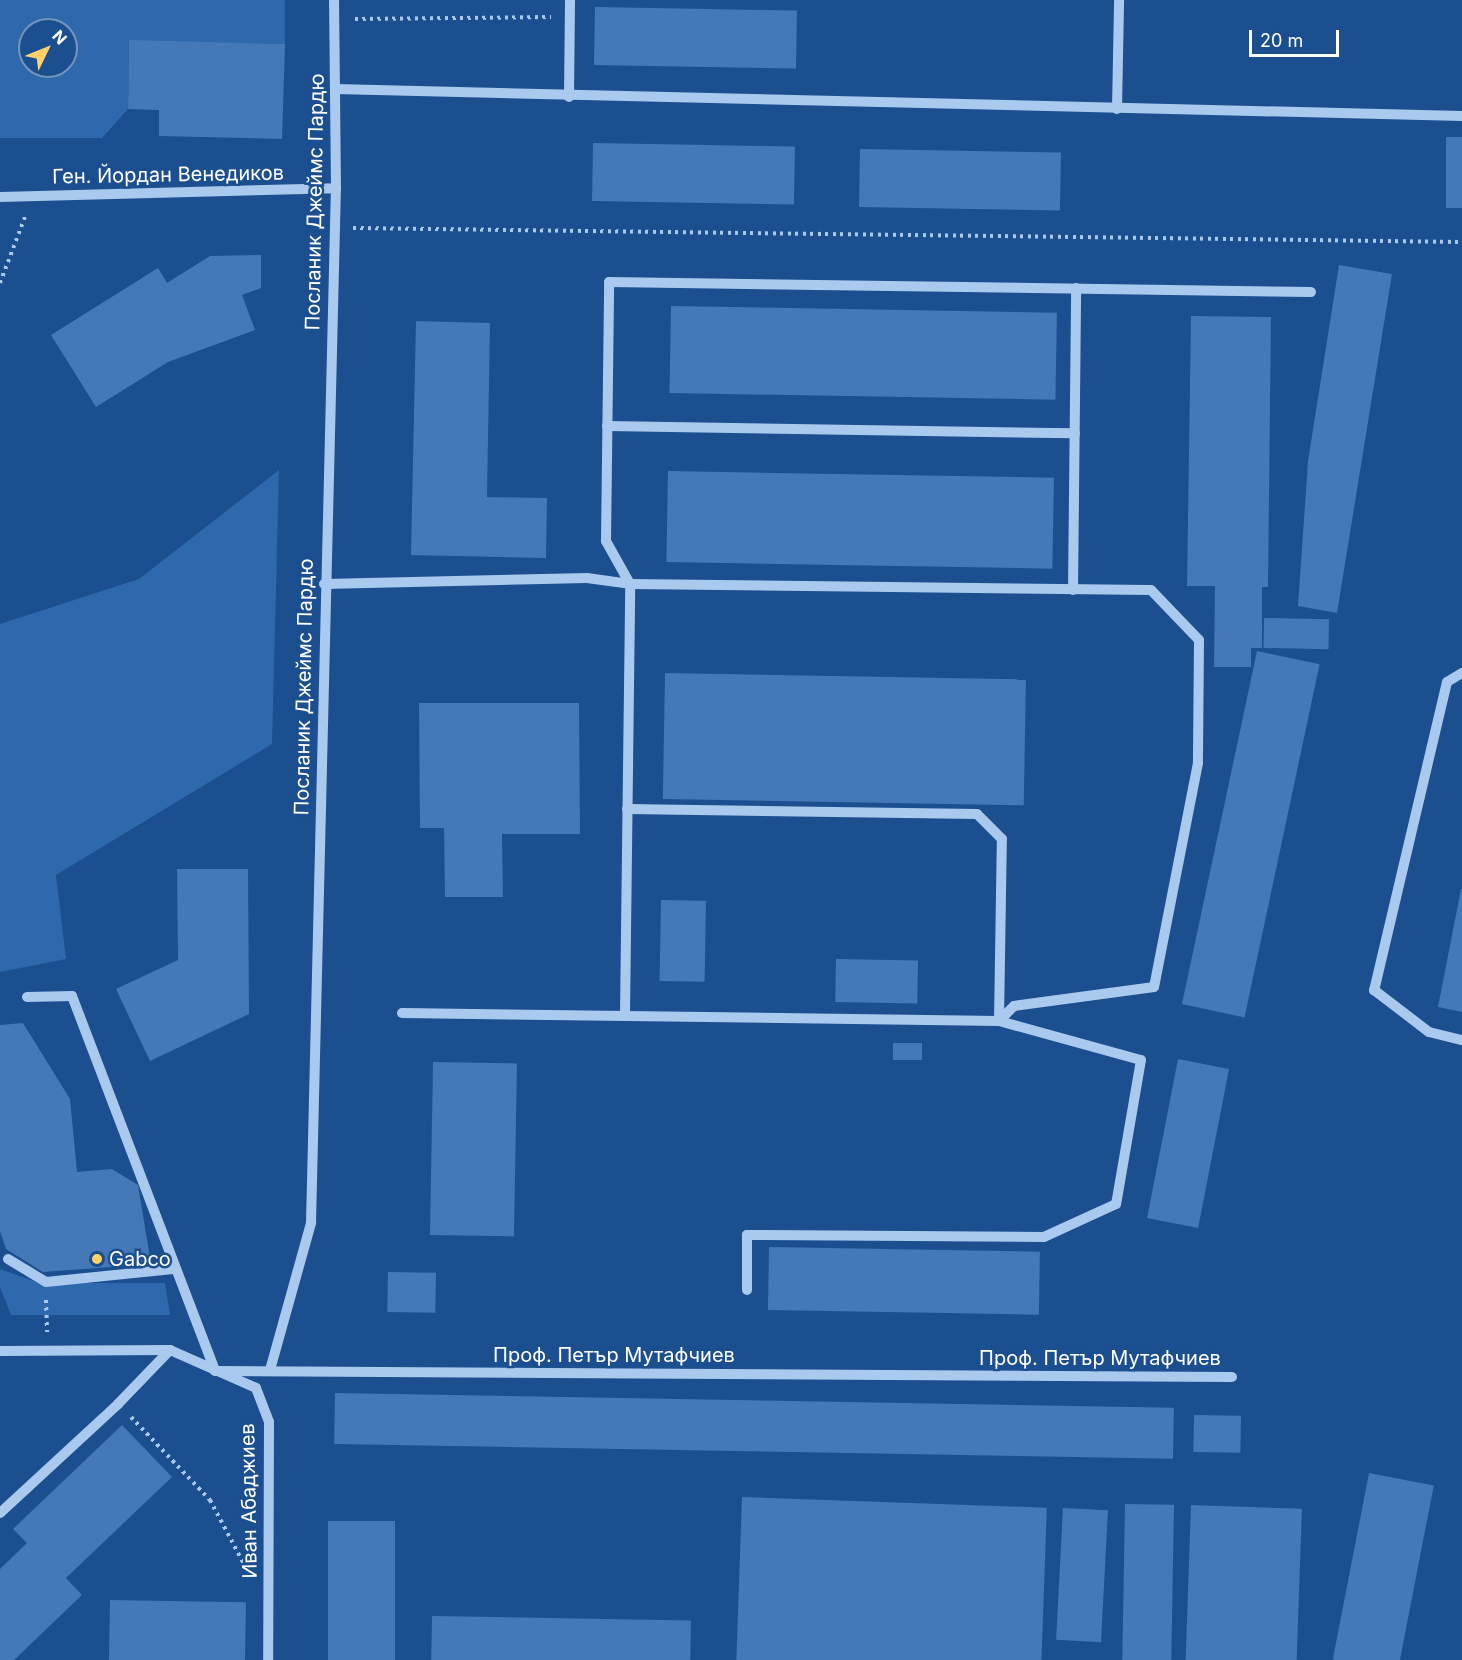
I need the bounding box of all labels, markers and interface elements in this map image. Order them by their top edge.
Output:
north arrow [18,18,78,78]
scale bar [1252,18,1342,56]
text: N [48,26,71,48]
text: 20 m [1260,30,1303,51]
street label: Посланик Джеймс Пардю [301,73,329,331]
street label: Ген. Йордан Венедиков [52,161,284,189]
street label: Посланик Джеймс Пардю [290,558,318,816]
place label: Gabco [109,1247,171,1271]
marker: Gabco [90,1252,104,1266]
street label: Проф. Петър Мутафчиев [493,1343,735,1367]
street label: Проф. Петър Мутафчиев [979,1346,1221,1370]
street label: Иван Абаджиев [236,1423,262,1579]

